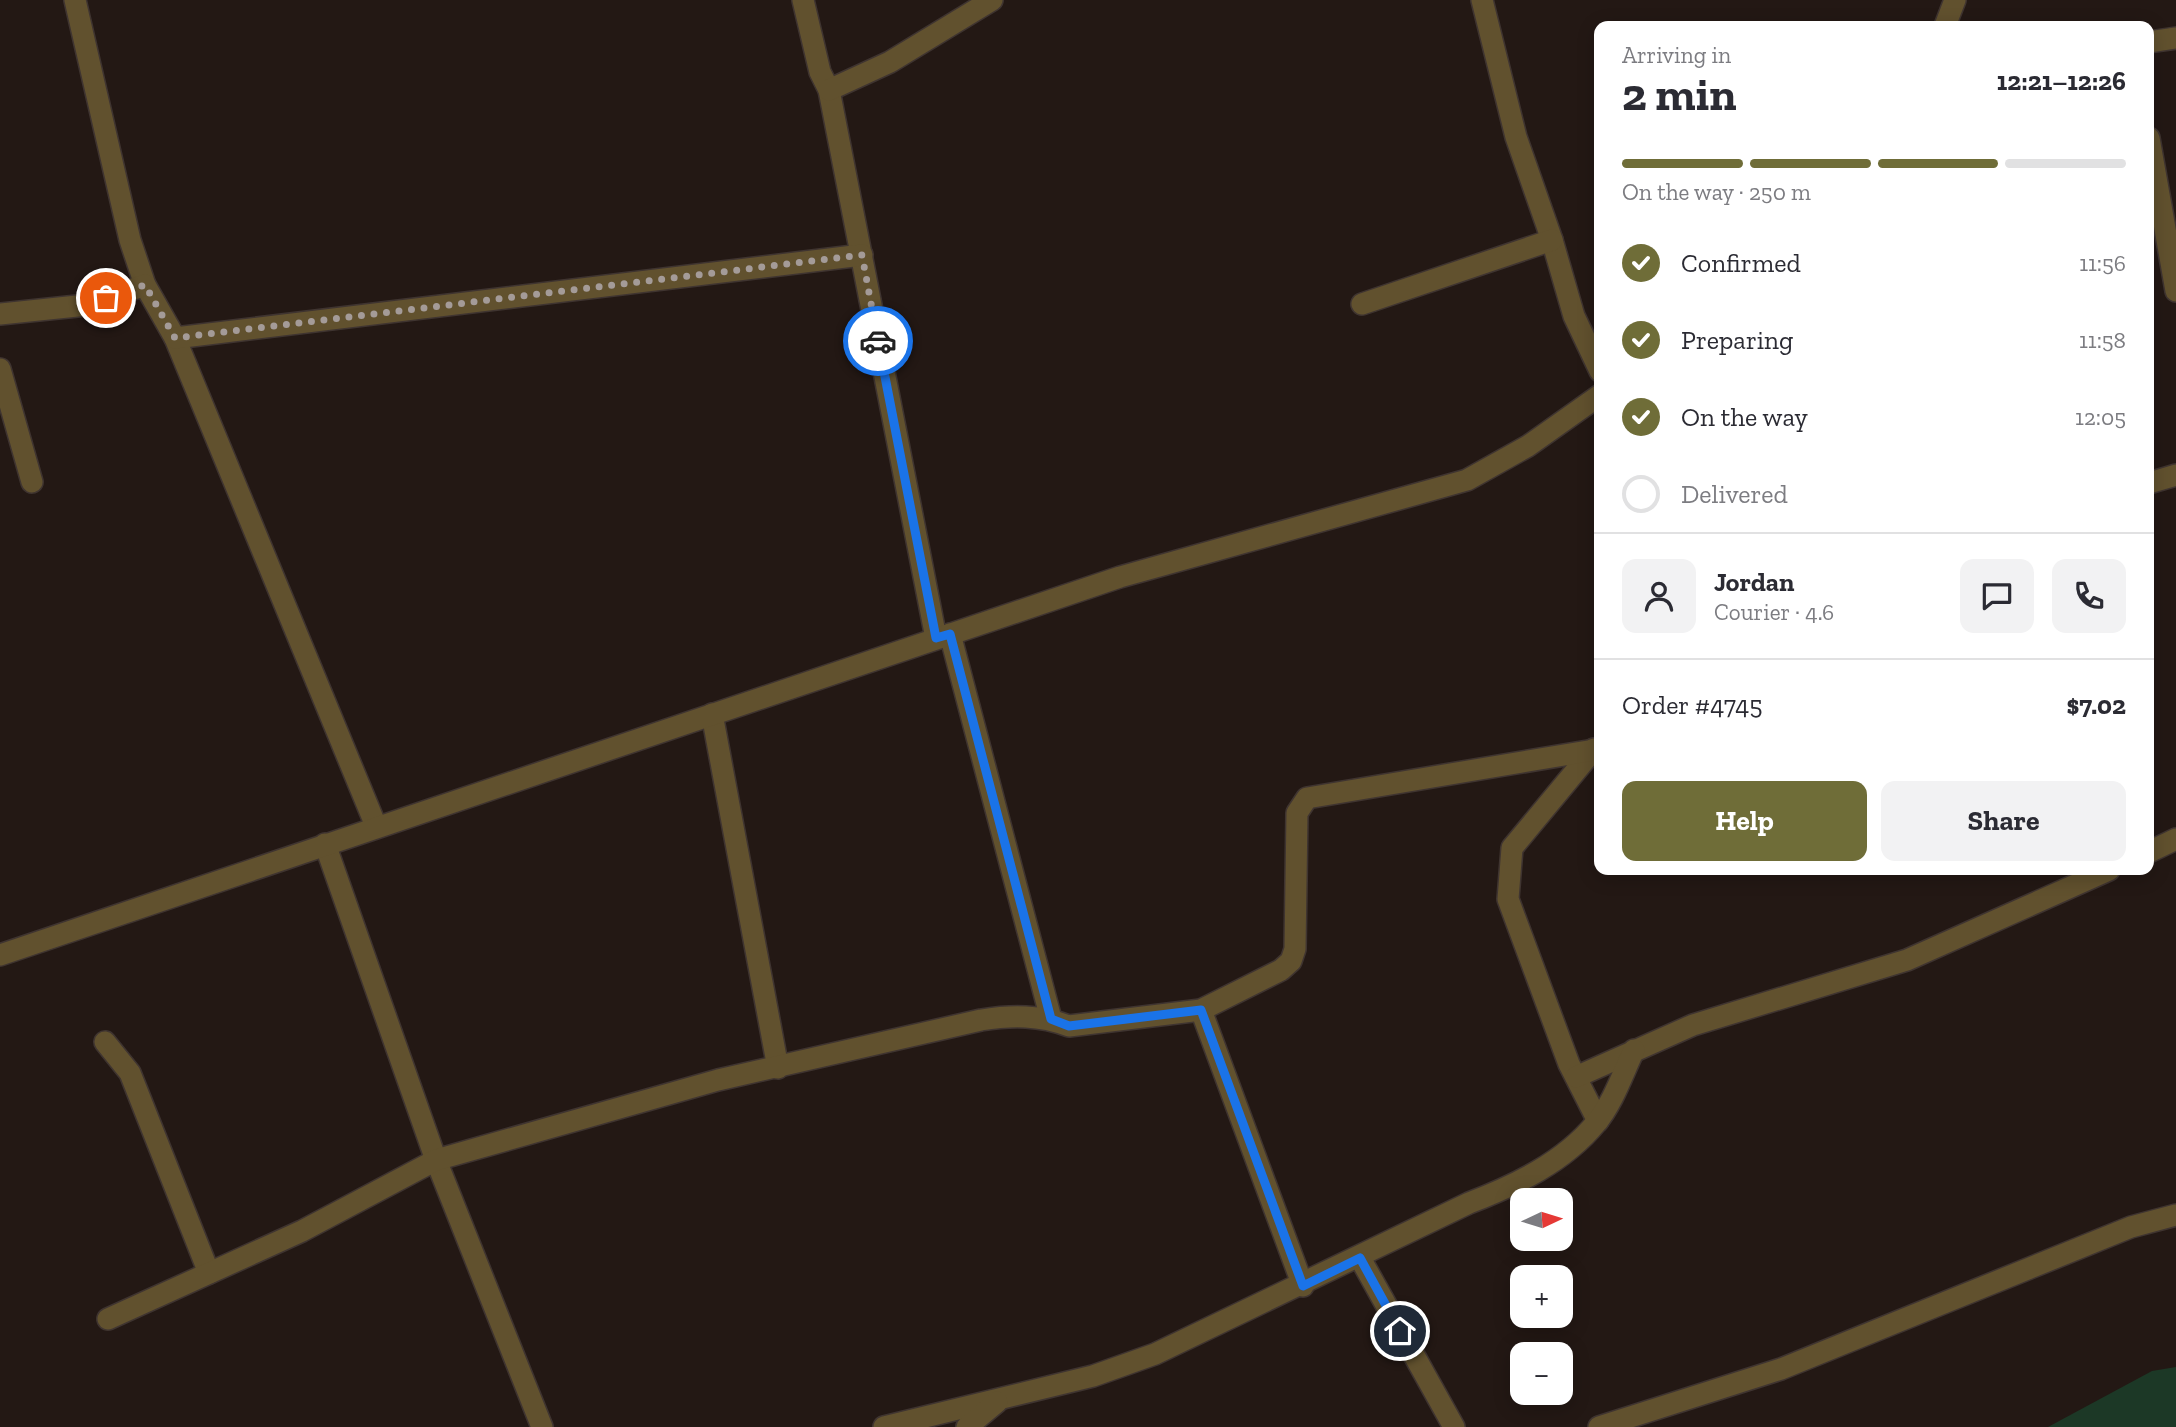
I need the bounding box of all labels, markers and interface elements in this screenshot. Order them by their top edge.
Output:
text: Arriving in [1622,41,1731,69]
text: 12:21–12:26 [1997,65,2126,97]
text: 2 min [1622,67,1737,122]
text: On the way · 250 m [1622,178,1811,206]
icon: check [1622,244,1660,282]
text: Confirmed [1681,247,1801,279]
text: 11:56 [2079,249,2126,277]
pin [76,268,136,328]
icon: bag [87,279,125,317]
courier [843,306,913,376]
icon: check [1622,321,1660,359]
icon: car [859,322,897,360]
text: Preparing [1681,324,1793,356]
text: 11:58 [2079,326,2126,354]
icon: check [1622,398,1660,436]
text: On the way [1681,401,1808,433]
text: 12:05 [2075,403,2126,431]
text: Delivered [1681,478,1788,510]
button: person [1622,559,1696,633]
button: chat [1960,559,2034,633]
button: phone [2052,559,2126,633]
text: Jordan [1714,566,1794,598]
text: Courier · 4.6 [1714,598,1834,626]
text: Order #4745 [1622,689,1763,721]
text: $7.02 [2066,689,2126,721]
button: Help [1622,781,1867,861]
button: Share [1881,781,2126,861]
north arrow [1510,1188,1573,1251]
map controls [1510,1188,1573,1405]
button: + [1510,1265,1573,1328]
pin [1370,1301,1430,1361]
icon: home [1381,1312,1419,1350]
button: − [1510,1342,1573,1405]

